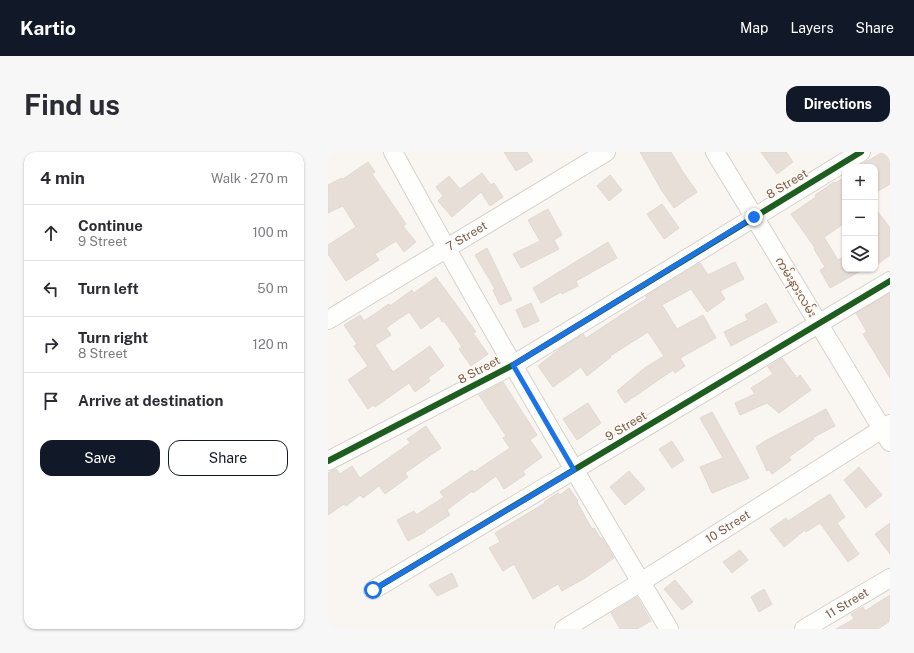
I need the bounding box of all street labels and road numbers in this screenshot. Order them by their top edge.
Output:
street label: 8 Street [764,166,810,202]
street label: 7 Street [444,218,490,254]
street label: ကမ်းနားလမ်း [770,253,821,321]
street label: 8 Street [456,353,503,387]
street label: 9 Street [603,408,649,444]
street label: 10 Street [703,507,753,546]
street label: 11 Street [823,585,871,622]

